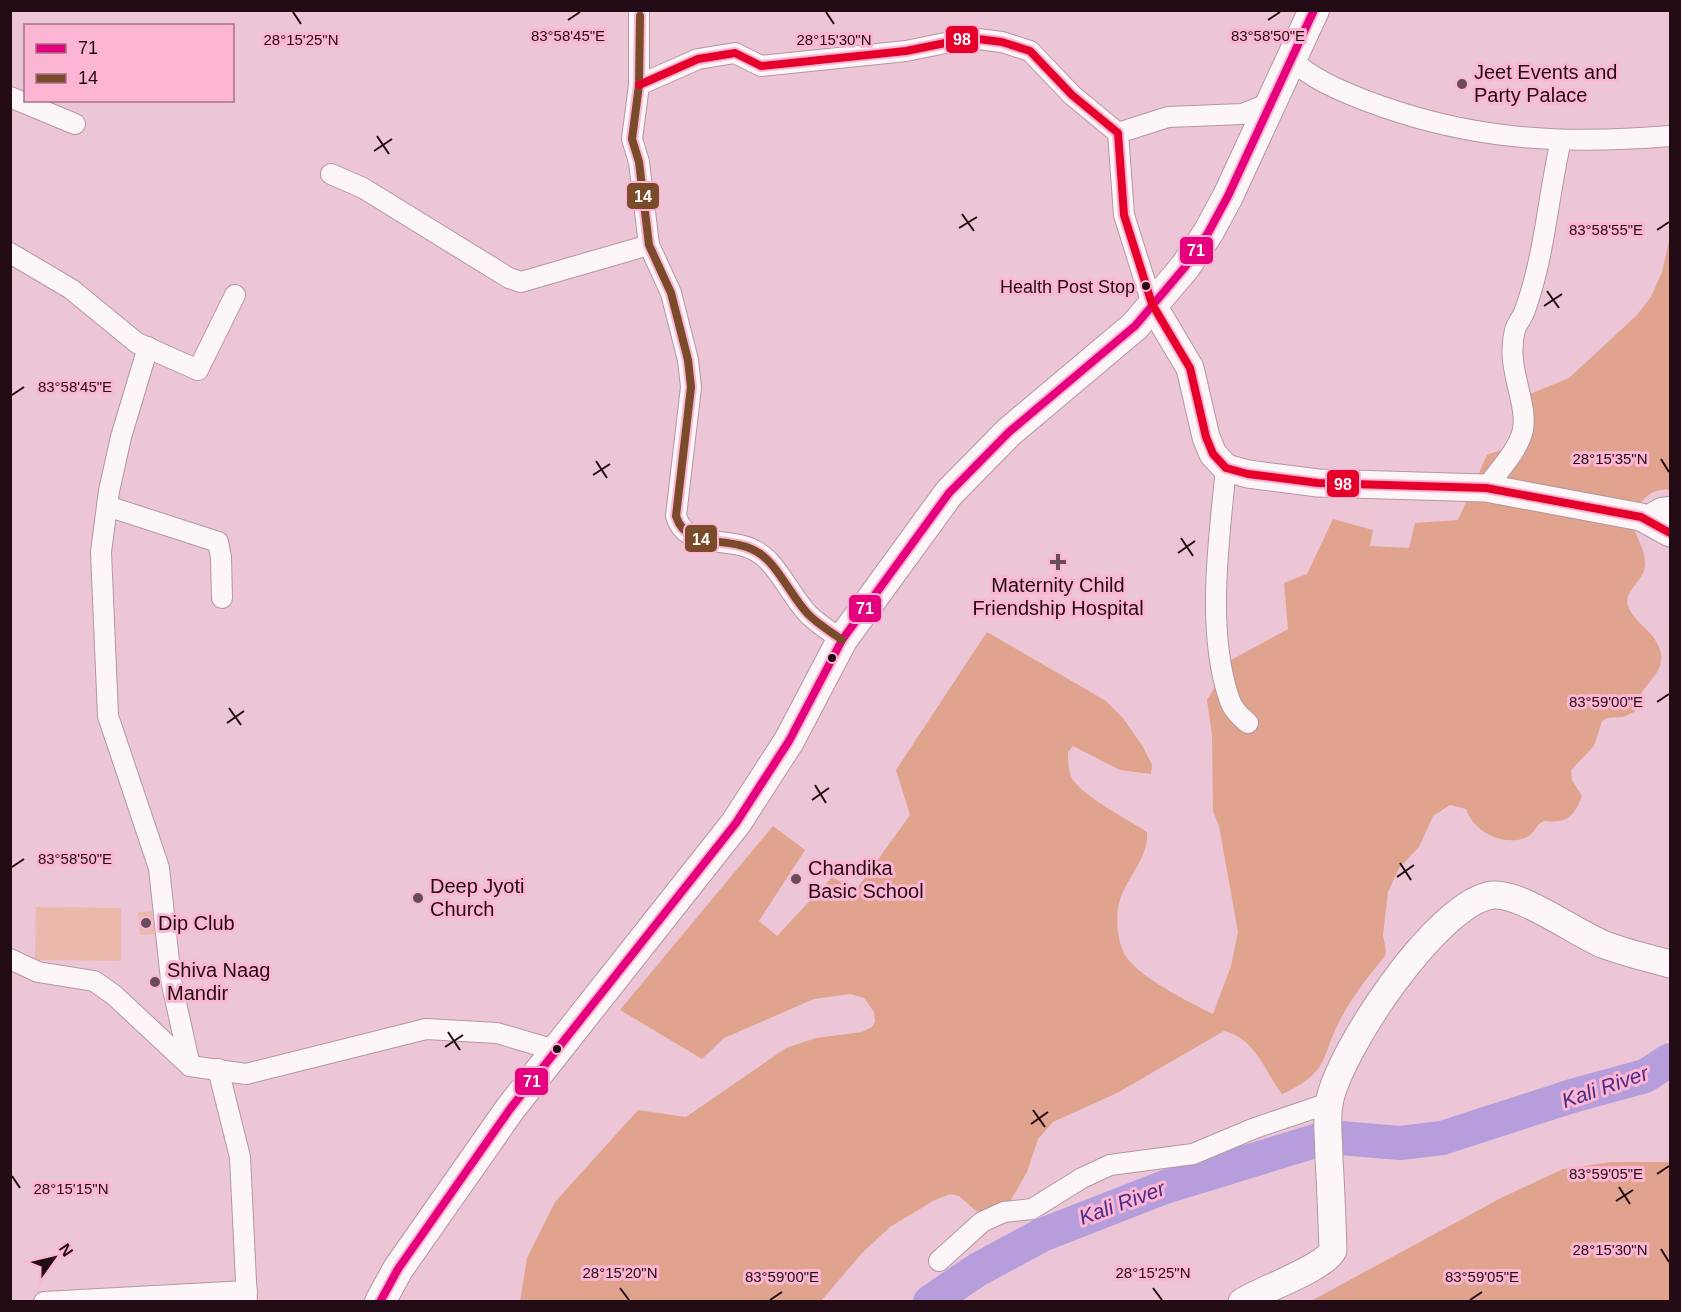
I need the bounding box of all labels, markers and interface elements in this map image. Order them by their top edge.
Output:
legend [24,24,234,102]
line badge: 98 [945,25,979,54]
text: 83°58'45"E [531,27,605,44]
text: 83°58'50"E [1231,27,1305,44]
text: 28°15'25"N [263,31,339,48]
text: 28°15'30"N [796,31,872,48]
text: 98 [953,31,971,48]
text: 71 [78,38,98,58]
place label: Jeet Events and Party Palace [1474,61,1617,106]
text: 14 [78,68,98,88]
marker: Jeet Events and Party Palace [1455,77,1469,91]
line badge: 14 [626,182,660,210]
text: 14 [634,188,652,205]
text: 83°58'55"E [1569,221,1643,238]
line badge: 71 [1179,236,1214,265]
text: 71 [1187,242,1205,259]
place label: Health Post Stop [1000,277,1135,297]
marker: Health Post Stop [1140,280,1152,292]
text: 83°58'45"E [38,378,112,395]
text: 28°15'35"N [1572,450,1648,467]
line badge: 98 [1326,469,1360,498]
text: 98 [1334,476,1352,493]
line badge: 14 [684,524,718,553]
text: 14 [692,531,710,548]
marker: Maternity Child Friendship Hospital [1049,553,1067,571]
place label: Maternity Child Friendship Hospital [972,574,1144,619]
line badge: 71 [848,594,882,623]
text: 71 [856,600,874,617]
unlabelled marker [826,652,838,664]
text: 83°59'00"E [1569,693,1643,710]
text: 83°58'50"E [38,850,112,867]
place label: Chandika Basic School [808,857,924,902]
marker: Chandika Basic School [789,872,803,886]
place label: Deep Jyoti Church [430,875,525,920]
marker: Deep Jyoti Church [411,891,425,905]
place label: Dip Club [158,912,235,934]
marker: Dip Club [139,916,153,930]
place label: Shiva Naag Mandir [167,959,270,1004]
marker: Shiva Naag Mandir [148,975,162,989]
unlabelled marker [551,1043,563,1055]
water label: Kali River [1559,1061,1652,1112]
line badge: 71 [514,1067,549,1096]
text: 71 [523,1073,541,1090]
text: 83°59'05"E [1569,1165,1643,1182]
water label: Kali River [1076,1176,1169,1229]
text: 28°15'15"N [33,1180,109,1197]
north arrow [24,1228,84,1288]
text: N [56,1240,76,1259]
text: 28°15'30"N [1572,1241,1648,1258]
text: 28°15'20"N [582,1264,658,1281]
text: 28°15'25"N [1115,1264,1191,1281]
text: 83°59'00"E [745,1268,819,1285]
text: 83°59'05"E [1445,1268,1519,1285]

